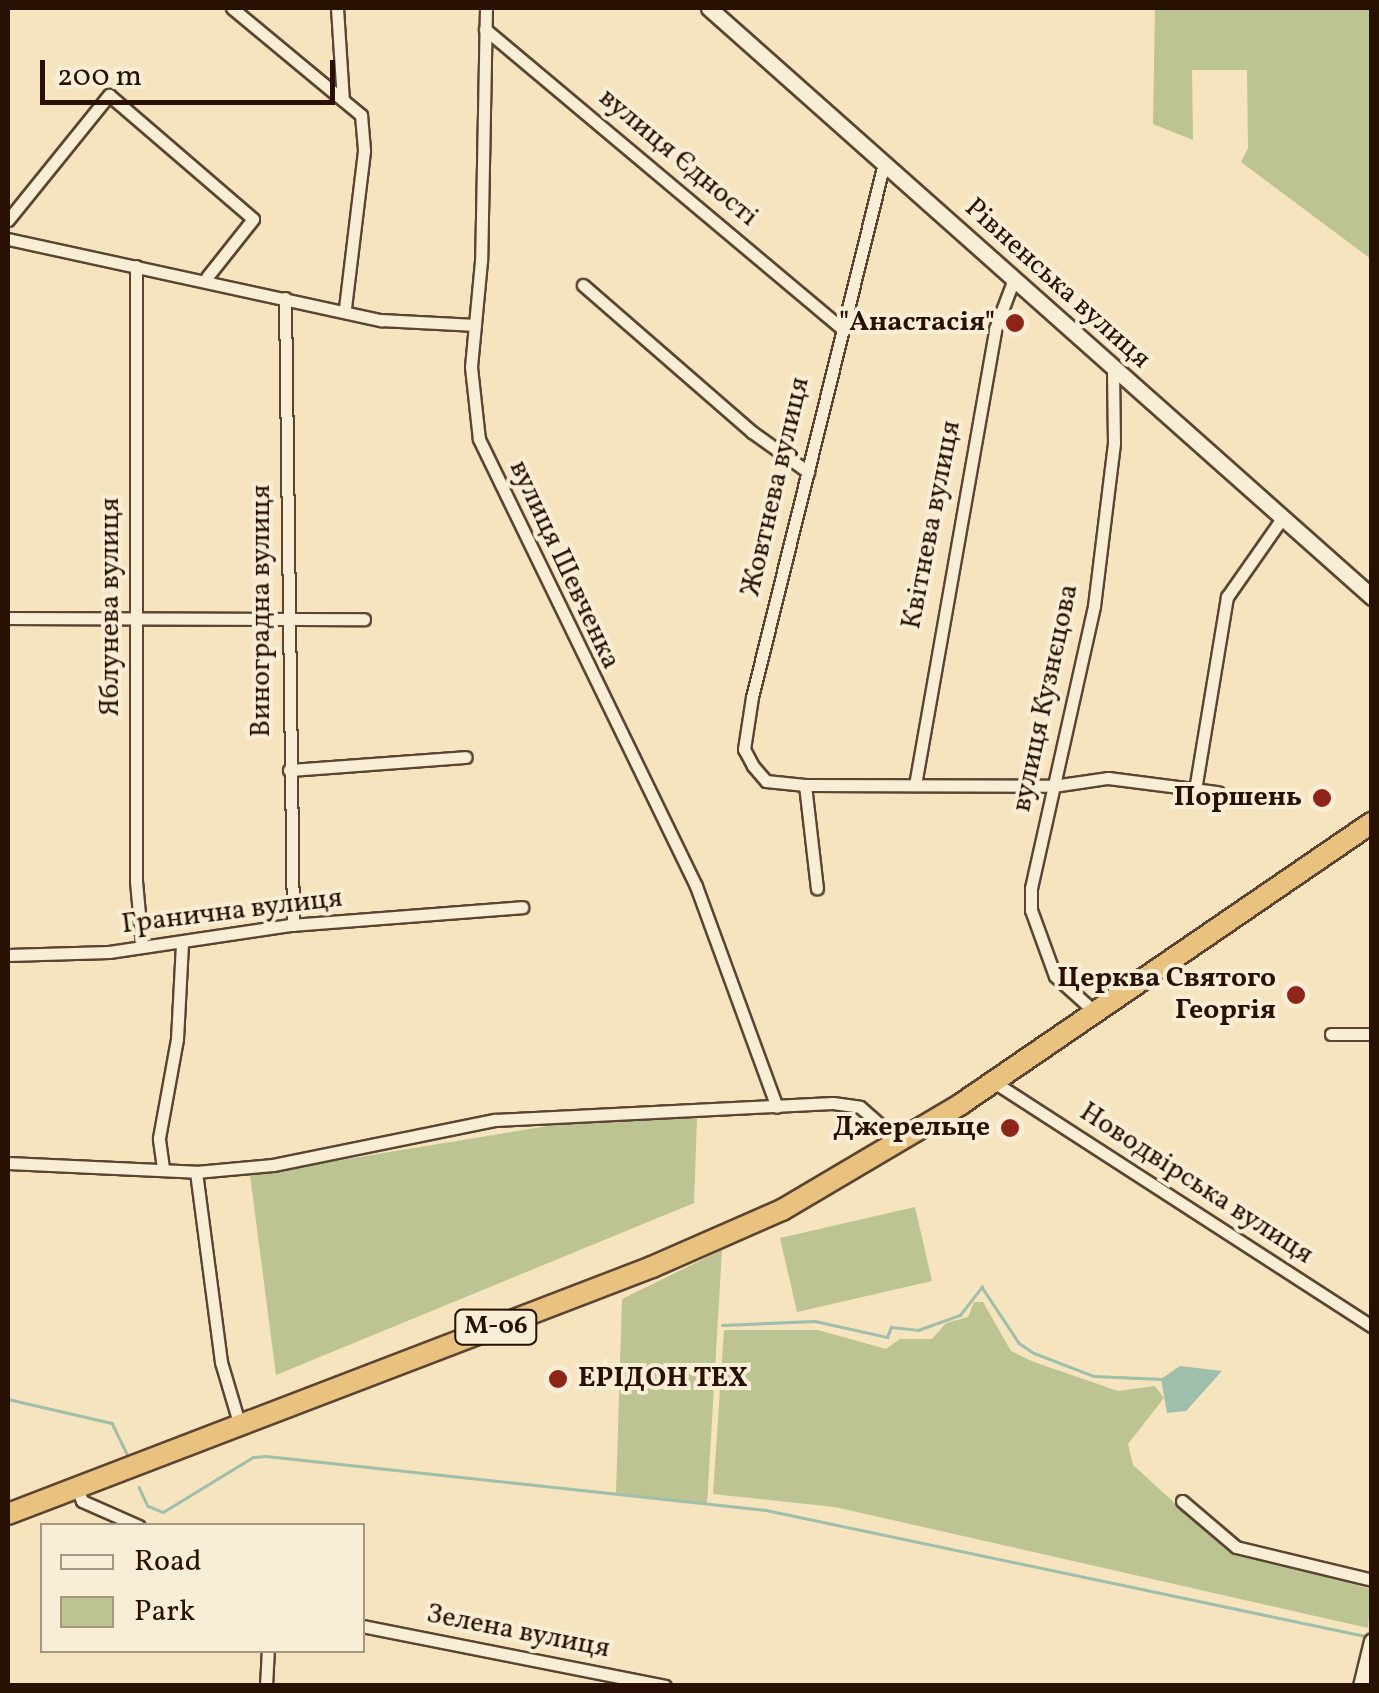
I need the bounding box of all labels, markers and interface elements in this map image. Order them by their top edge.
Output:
scale bar [45,40,340,102]
text: 200 m [57,56,142,98]
street label: вулиця Єдності [592,82,764,234]
street label: Рівненська вулиця [957,192,1157,376]
place label: "Анастасія" [839,306,995,340]
marker: "Анастасія" [1004,312,1026,334]
street label: Жовтнева вулиця [734,374,818,600]
street label: Квітнева вулиця [895,418,969,632]
street label: вулиця Шевченка [501,455,627,675]
street label: Виноградна вулиця [245,485,279,737]
street label: Яблунева вулиця [94,498,128,716]
street label: вулиця Кузнєцова [1005,581,1087,815]
place label: Поршень [1174,781,1302,815]
marker: Поршень [1311,787,1333,809]
street label: Гранична вулиця [120,882,344,942]
place label: Церква Святого Георгія [1057,962,1276,1028]
marker: Церква Святого Георгія [1285,984,1307,1006]
street label: Новодвірська вулиця [1073,1096,1319,1272]
place label: Джерельце [833,1111,990,1145]
marker: Джерельце [999,1117,1021,1139]
road number: М-06 [454,1307,538,1347]
place label: ЕРІДОН ТЕХ [578,1362,748,1396]
marker: ЕРІДОН ТЕХ [547,1368,569,1390]
legend [40,1523,365,1653]
text: Road [134,1541,202,1583]
text: Park [134,1591,195,1633]
street label: Зелена вулиця [423,1598,613,1666]

